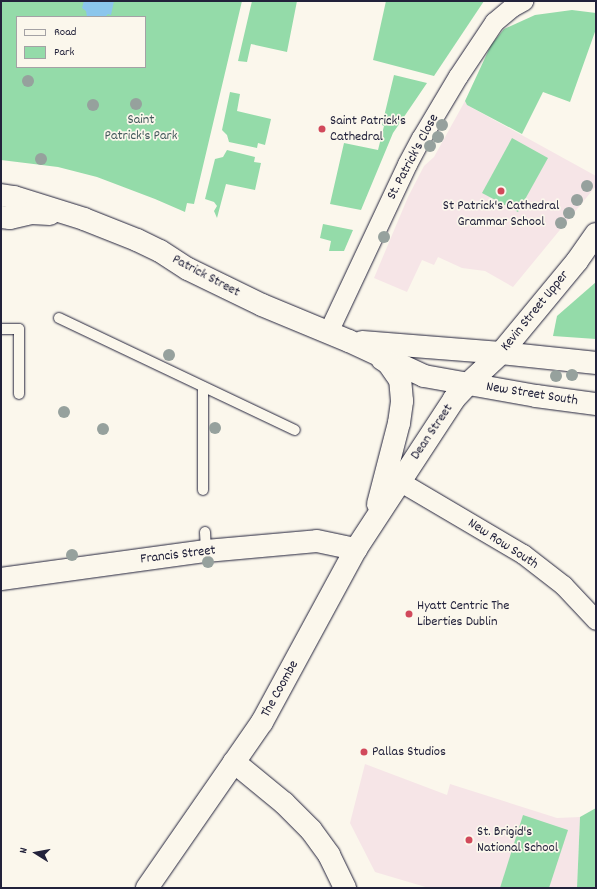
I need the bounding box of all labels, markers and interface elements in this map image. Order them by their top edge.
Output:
legend [16,16,146,68]
text: Road [54,24,76,41]
text: Park [54,44,74,61]
street label: St. Patrick's Close [383,111,443,203]
park label: Saint Patrick's Park [105,112,177,144]
place label: Saint Patrick's Cathedral [330,113,406,146]
marker: Saint Patrick's Cathedral [317,124,327,134]
marker: St Patrick's Cathedral Grammar School [496,186,506,196]
place label: St Patrick's Cathedral Grammar School [443,198,559,230]
street label: Patrick Street [169,251,243,301]
street label: Kevin Street Upper [497,267,573,355]
street label: New Street South [485,378,579,410]
street label: Dean Street [407,401,457,463]
street label: New Row South [465,515,541,573]
street label: Francis Street [139,542,217,568]
place label: Hyatt Centric The Liberties Dublin [417,598,509,630]
marker: Hyatt Centric The Liberties Dublin [404,609,414,619]
street label: The Coombe [257,658,303,720]
place label: Pallas Studios [372,744,446,760]
marker: Pallas Studios [359,747,369,757]
place label: St. Brigid's National School [477,824,558,856]
north arrow [16,833,56,873]
marker: St. Brigid's National School [464,835,474,845]
text: N [16,847,33,855]

